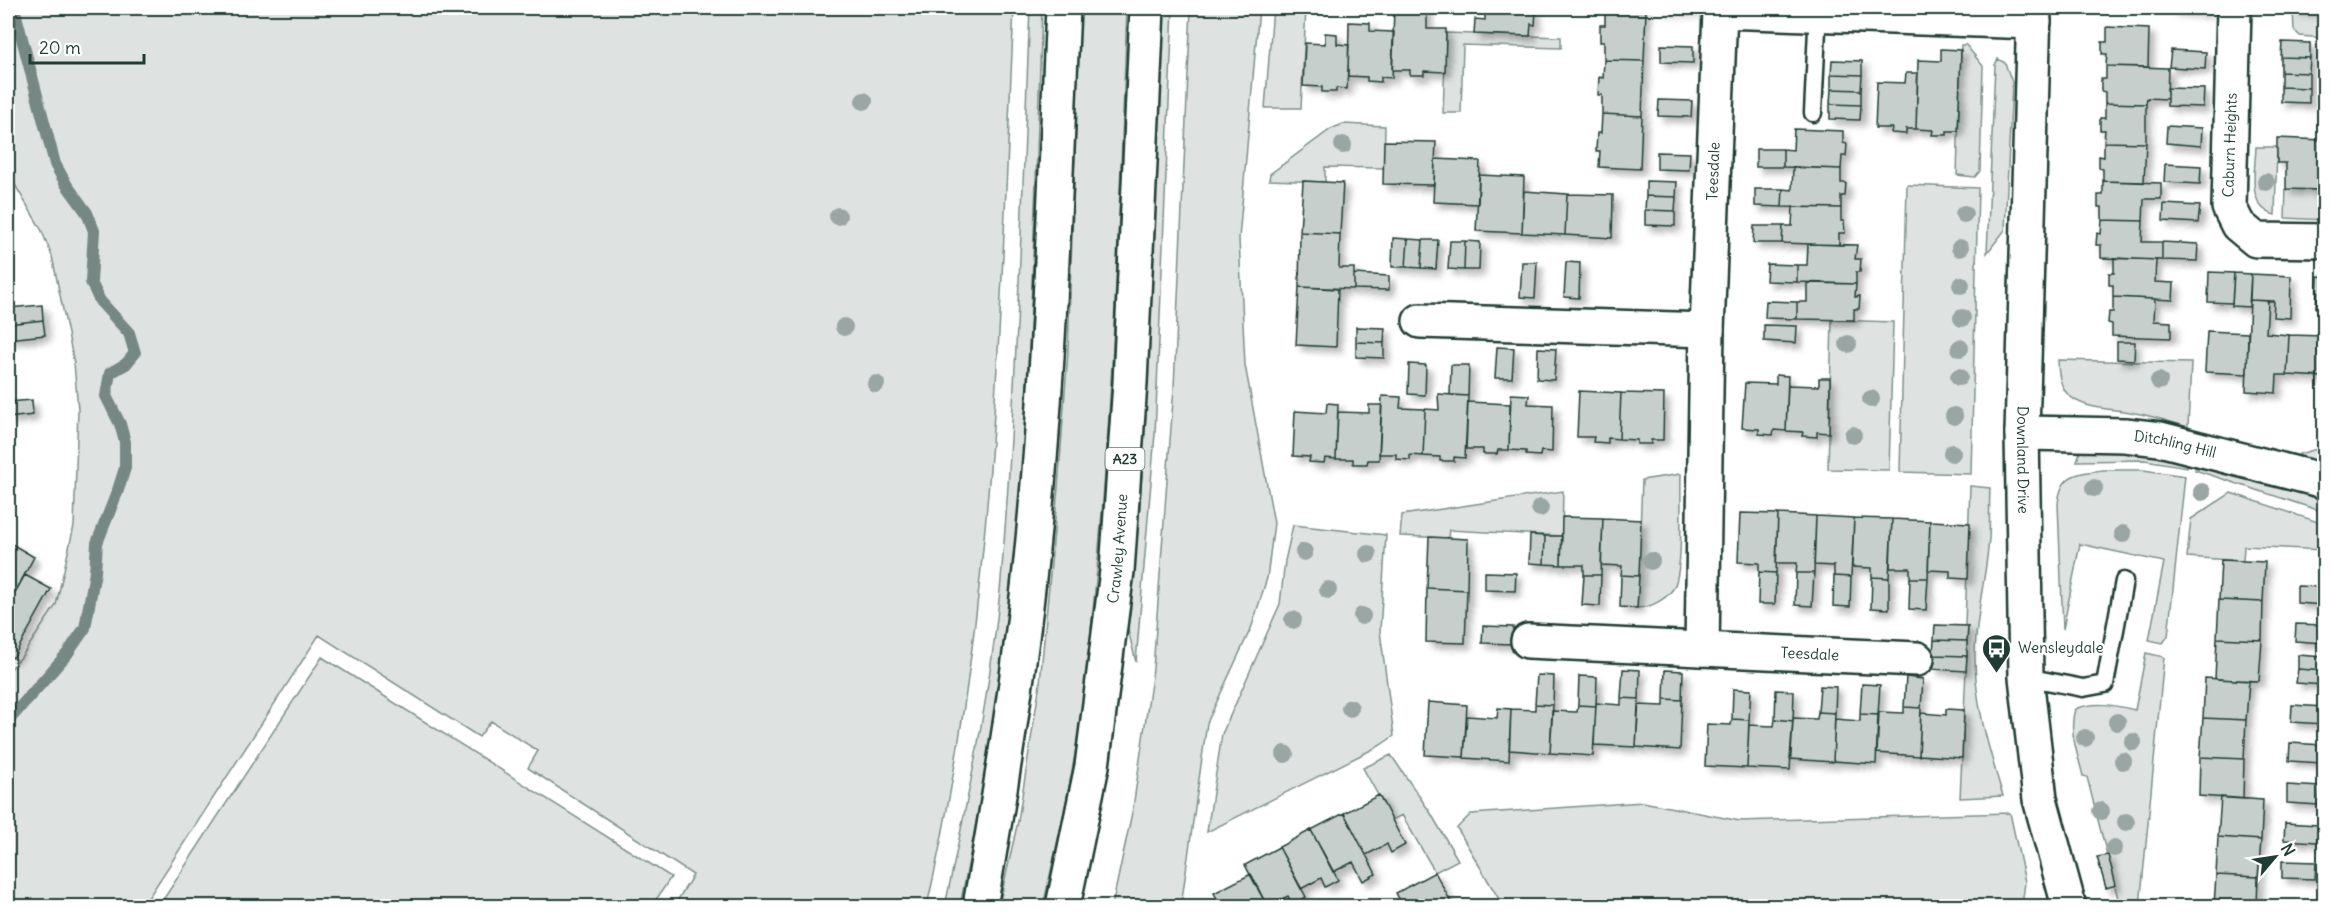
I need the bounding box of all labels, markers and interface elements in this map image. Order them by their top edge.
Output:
scale bar [30,27,144,65]
text: 20 m [39,36,81,59]
street label: Caburn Heights [2218,92,2241,198]
street label: Teesdale [1702,141,1724,201]
street label: Downland Drive [2013,406,2033,514]
street label: Ditchling Hill [2133,426,2218,462]
road number: A23 [1106,448,1144,470]
street label: Crawley Avenue [1103,493,1131,604]
bus stop icon: Wensleydale [1981,632,2013,674]
place label: Wensleydale [2018,638,2103,657]
street label: Teesdale [1780,643,1839,664]
north arrow [2245,827,2305,887]
text: N [2277,840,2300,859]

